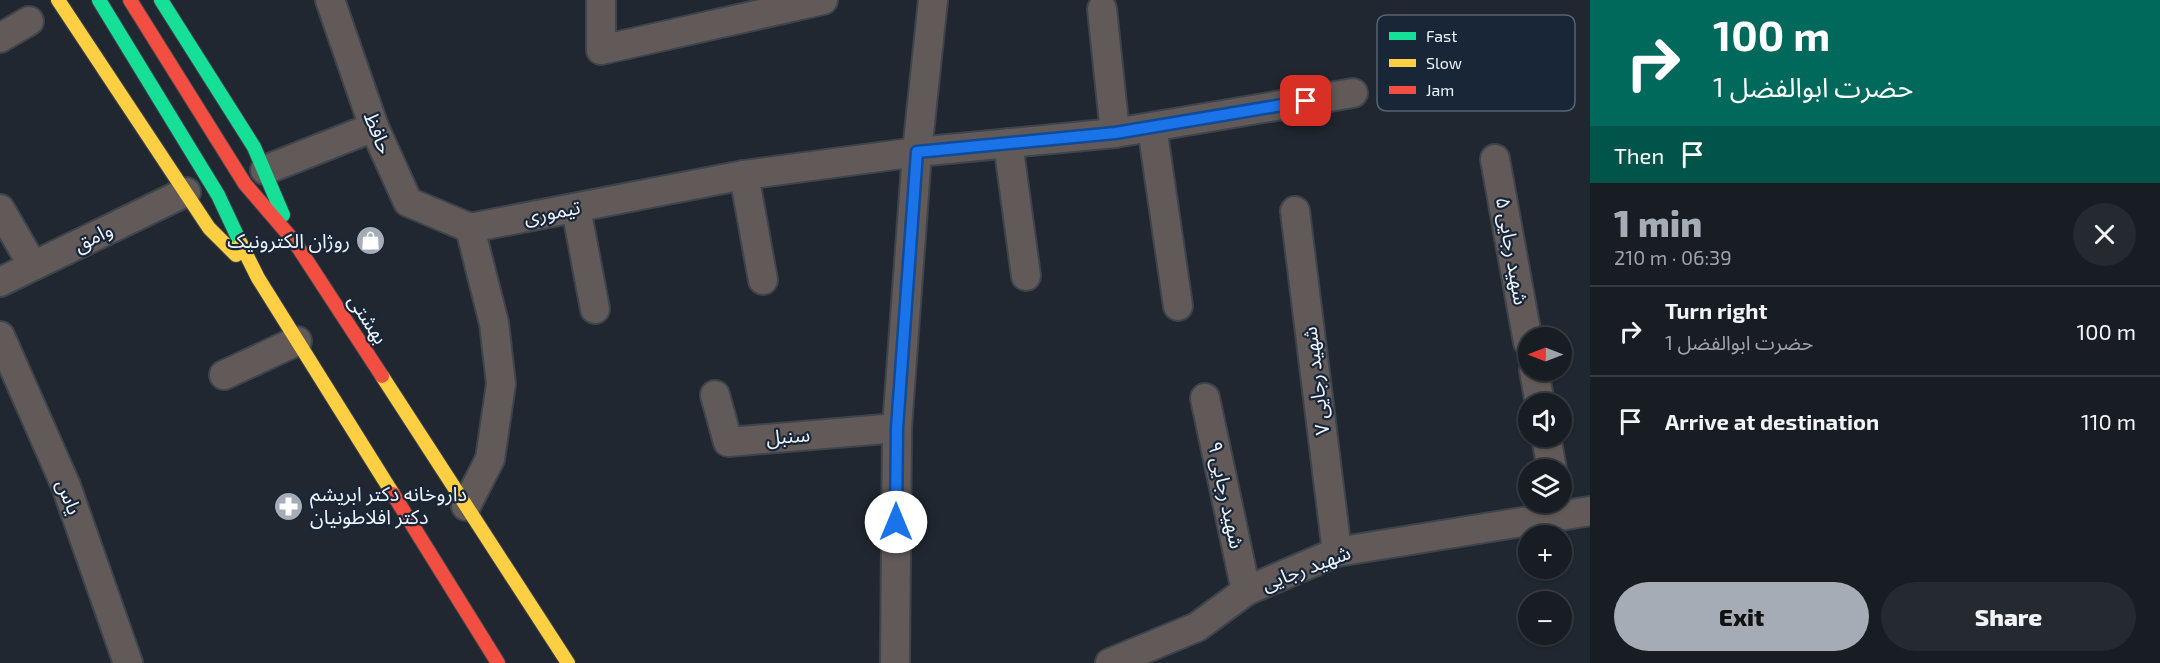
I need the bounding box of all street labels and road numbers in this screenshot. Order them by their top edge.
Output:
street label: حافظ [360,108,398,157]
street label: تیموری [522,194,582,229]
street label: شهید رجایی ۵ [1491,195,1534,307]
street label: وامق [69,216,117,258]
street label: بهشتی [343,289,394,348]
street label: شهید رجایی ۷ [1296,325,1335,437]
street label: سنبل [765,421,811,450]
street label: شهید رجایی ۹ [1203,439,1250,551]
street label: یاس [51,476,88,518]
street label: شهید رجایی [1258,539,1354,596]

